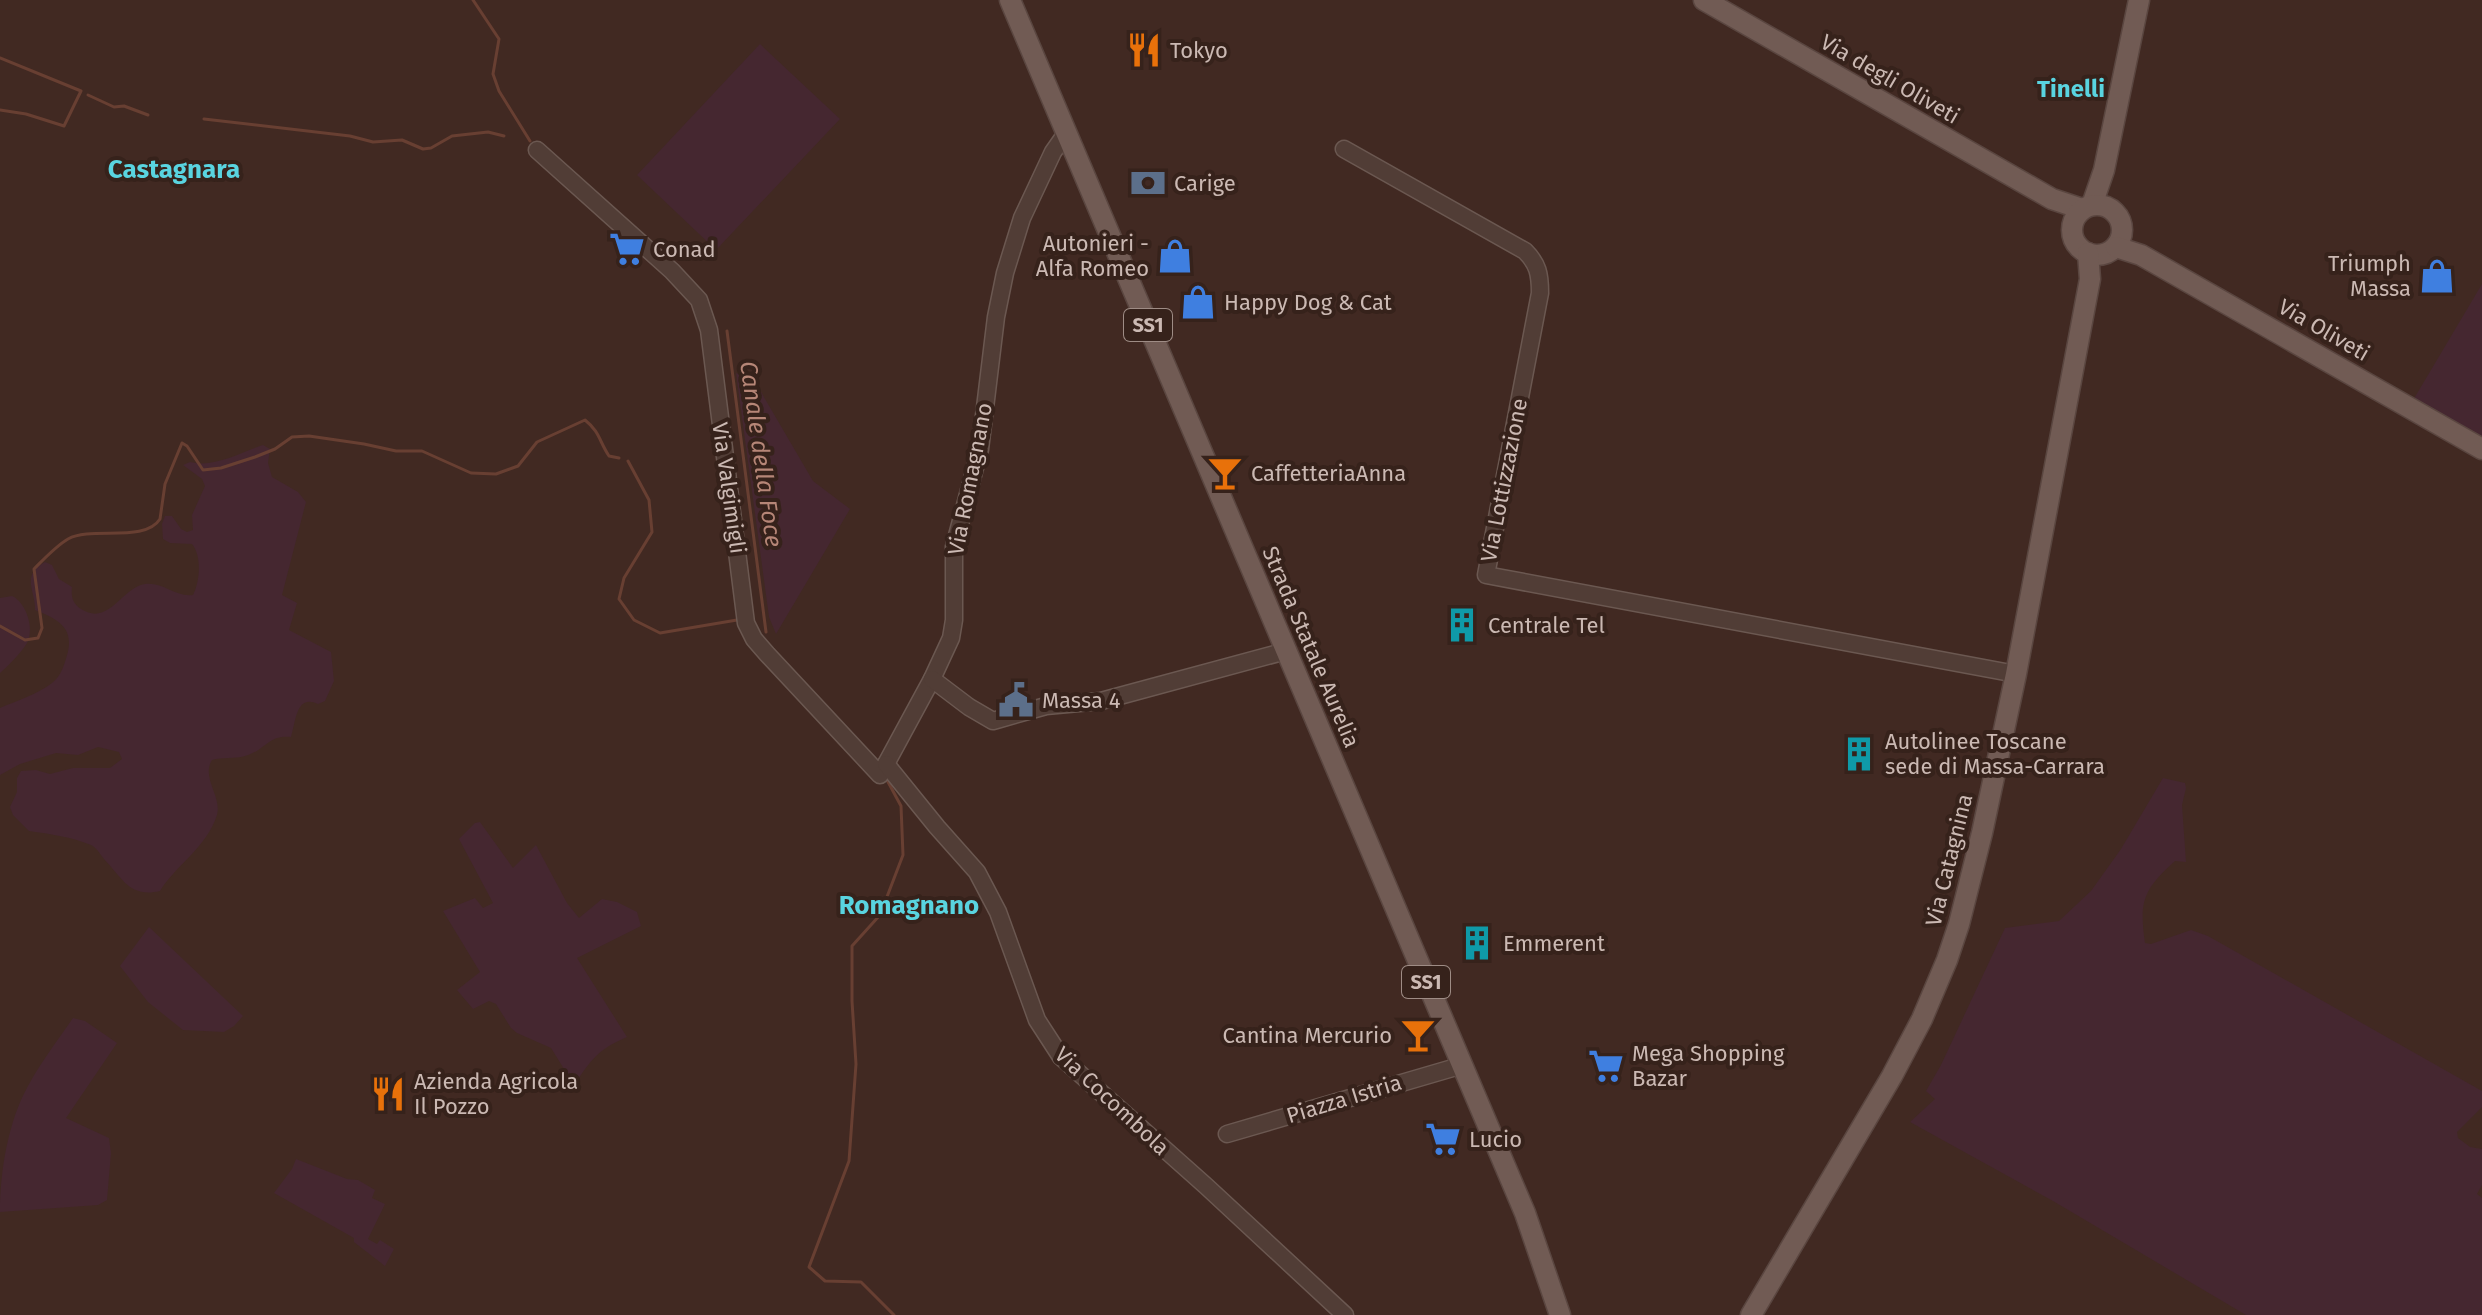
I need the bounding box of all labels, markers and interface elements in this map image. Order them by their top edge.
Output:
street label: Via degli Oliveti [1816,28,1964,130]
restaurant icon: Tokyo [1125,31,1163,69]
place label: Tokyo [1170,37,1228,64]
district label: Tinelli [2037,75,2105,103]
district label: Castagnara [108,154,240,185]
bank icon: Carige [1129,164,1167,202]
place label: Carige [1174,170,1236,197]
supermarket icon: Conad [608,230,646,268]
place label: Autonieri - Alfa Romeo [1036,230,1149,282]
place label: Conad [653,236,716,263]
shop icon: Autonieri - Alfa Romeo [1156,237,1194,275]
place label: Triumph Massa [2328,250,2411,302]
shop icon: Triumph Massa [2418,257,2456,295]
shop icon: Happy Dog & Cat [1179,283,1217,321]
place label: Happy Dog & Cat [1224,289,1392,316]
street label: Via Oliveti [2274,293,2374,367]
road number: SS1 [1124,309,1172,341]
water label: Canale della Foce [734,359,788,549]
street label: Via Lottizzazione [1475,396,1533,564]
street label: Via Romagnano [942,400,998,558]
street label: Via Valgimigli [706,420,752,556]
bar icon: CaffetteriaAnna [1206,454,1244,492]
place label: CaffetteriaAnna [1251,460,1406,487]
street label: Strada Statale Aurelia [1256,542,1366,752]
building icon: Centrale Tel [1443,606,1481,644]
place label: Centrale Tel [1488,612,1605,639]
public building icon: Massa 4 [997,681,1035,719]
place label: Massa 4 [1042,687,1121,714]
place label: Autolinee Toscane sede di Massa-Carrara [1885,728,2105,780]
building icon: Autolinee Toscane sede di Massa-Carrara [1840,735,1878,773]
street label: Via Catagnina [1920,791,1978,929]
district label: Romagnano [839,890,979,921]
building icon: Emmerent [1458,924,1496,962]
place label: Emmerent [1503,930,1605,957]
road number: SS1 [1402,966,1450,998]
bar icon: Cantina Mercurio [1399,1016,1437,1054]
place label: Cantina Mercurio [1223,1022,1392,1049]
place label: Mega Shopping Bazar [1632,1040,1785,1092]
street label: Via Cocombola [1049,1041,1175,1161]
supermarket icon: Mega Shopping Bazar [1587,1047,1625,1085]
place label: Azienda Agricola Il Pozzo [414,1068,578,1120]
street label: Piazza Istria [1283,1069,1405,1129]
restaurant icon: Azienda Agricola Il Pozzo [369,1075,407,1113]
supermarket icon: Lucio [1424,1120,1462,1158]
place label: Lucio [1469,1126,1522,1153]

